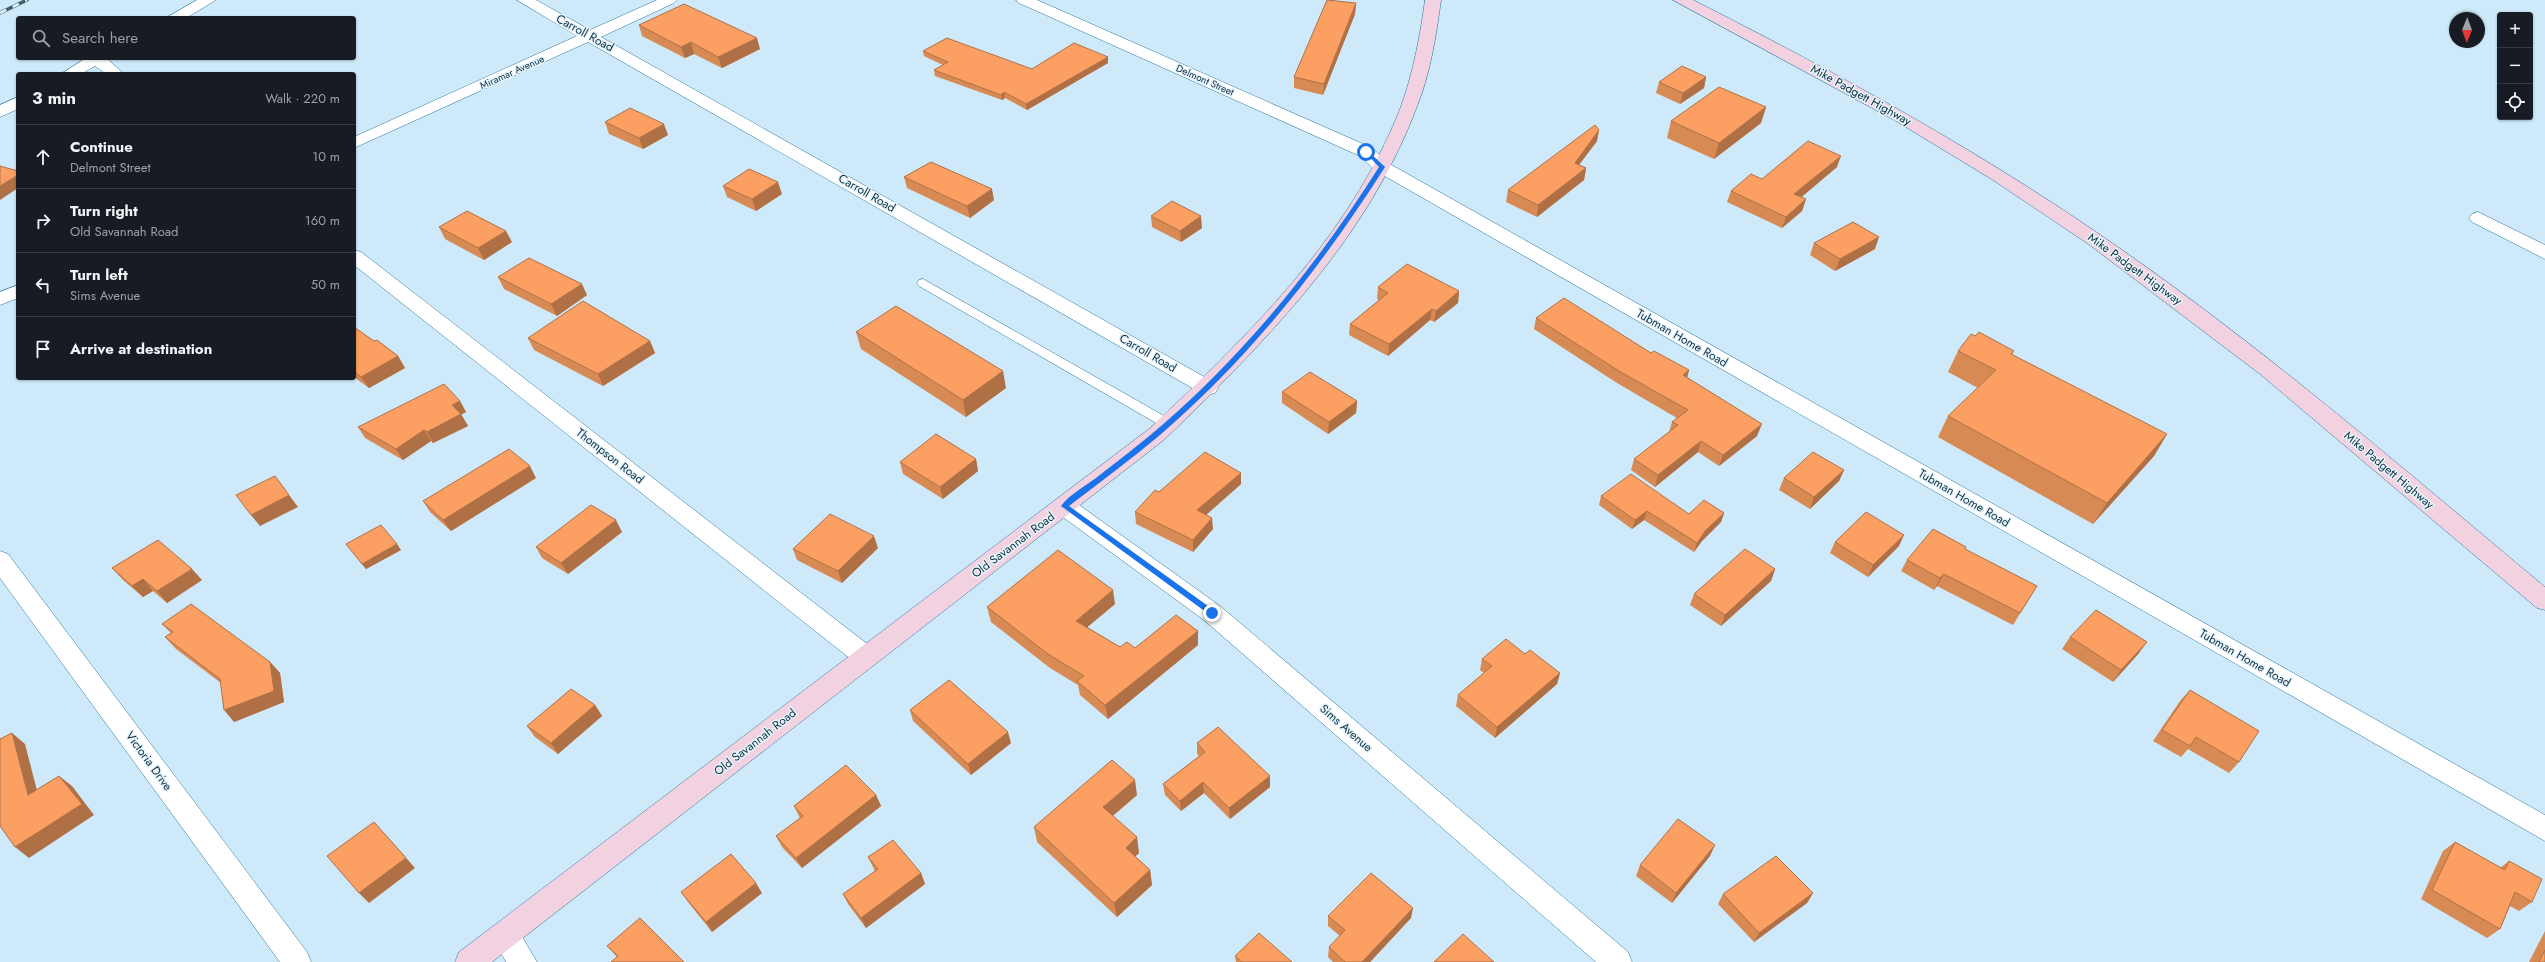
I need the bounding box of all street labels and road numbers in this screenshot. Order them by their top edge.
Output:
street label: Carroll Road [553,10,617,56]
street label: Miramar Avenue [477,51,547,93]
street label: Mike Padgett Highway [1807,60,1915,131]
street label: Delmont Street [1174,61,1237,100]
street label: Carroll Road [835,169,899,217]
street label: Mike Padgett Highway [2084,229,2187,310]
street label: Tubman Home Road [1633,304,1731,372]
street label: Carroll Road [1116,329,1180,377]
street label: Thompson Road [572,424,648,488]
street label: Mike Padgett Highway [2340,427,2439,514]
street label: Tubman Home Road [1915,464,2013,532]
street label: Old Savannah Road [968,508,1058,582]
street label: Tubman Home Road [2196,624,2294,692]
street label: Sims Avenue [1316,700,1376,756]
street label: Old Savannah Road [710,704,800,780]
street label: Victoria Drive [121,728,177,794]

